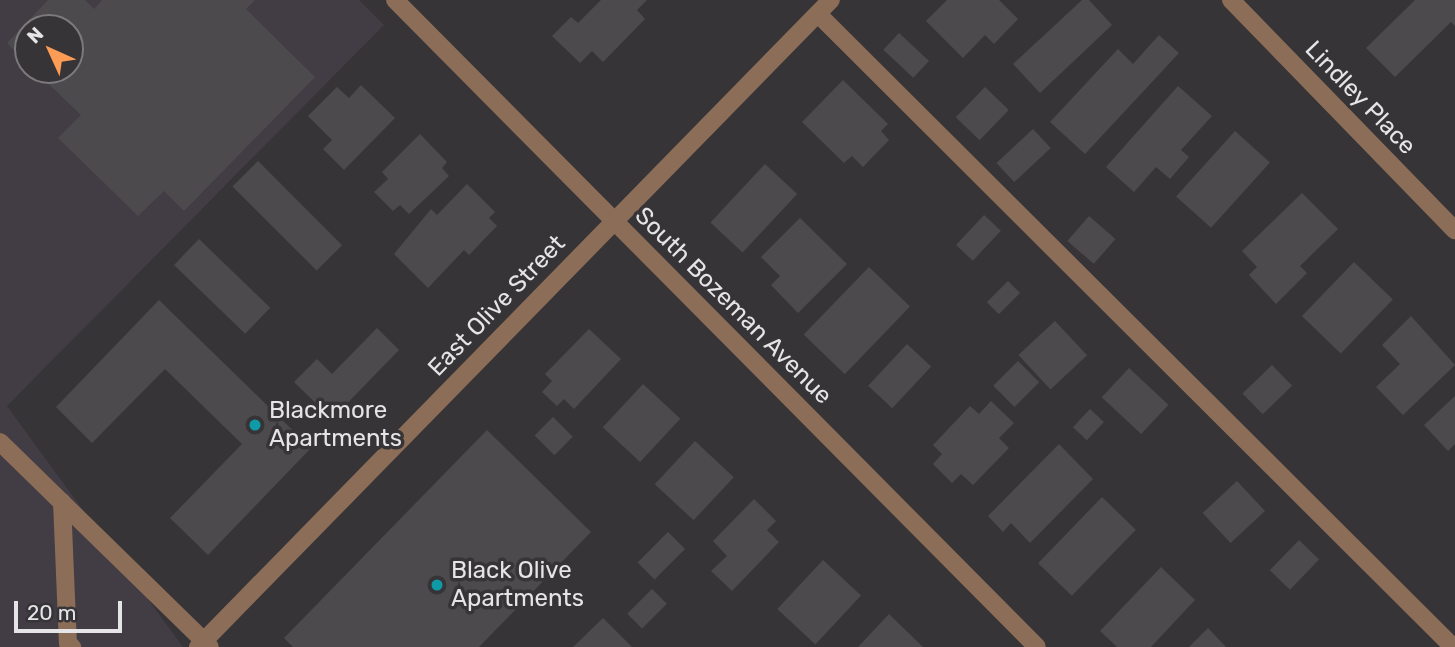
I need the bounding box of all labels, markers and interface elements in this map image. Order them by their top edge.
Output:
north arrow [14,14,84,84]
text: N [22,22,48,48]
street label: Lindley Place [1298,35,1422,161]
street label: South Bozeman Avenue [628,201,838,411]
street label: East Olive Street [422,230,572,382]
place label: Blackmore Apartments [269,397,402,453]
marker: Blackmore Apartments [247,417,263,433]
place label: Black Olive Apartments [451,557,584,613]
marker: Black Olive Apartments [429,577,445,593]
scale bar [18,588,126,632]
text: 20 m [27,600,76,625]

